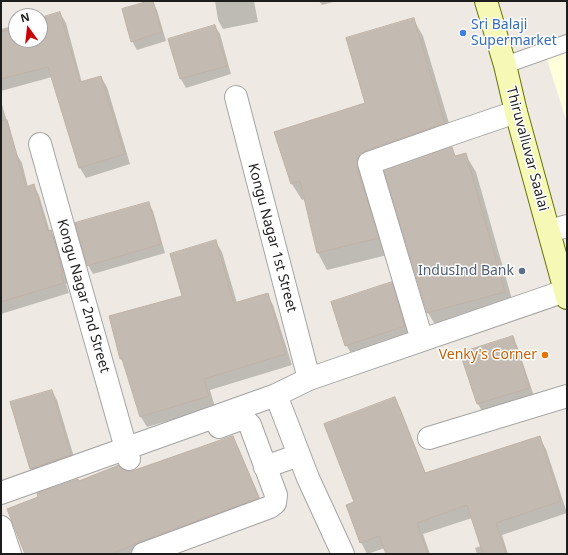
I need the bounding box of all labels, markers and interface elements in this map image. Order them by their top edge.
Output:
north arrow [8,8,48,48]
text: N [19,8,31,25]
place label: Sri Balaji Supermarket [471,17,557,50]
marker: Sri Balaji Supermarket [458,28,468,38]
street label: Thiruvalluvar Saalai [502,85,552,213]
street label: Kongu Nagar 1st Street [244,162,300,314]
street label: Kongu Nagar 2nd Street [53,217,113,375]
place label: IndusInd Bank [418,263,514,279]
marker: IndusInd Bank [517,266,527,276]
place label: Venky's Corner [439,347,537,363]
marker: Venky's Corner [540,350,550,360]

